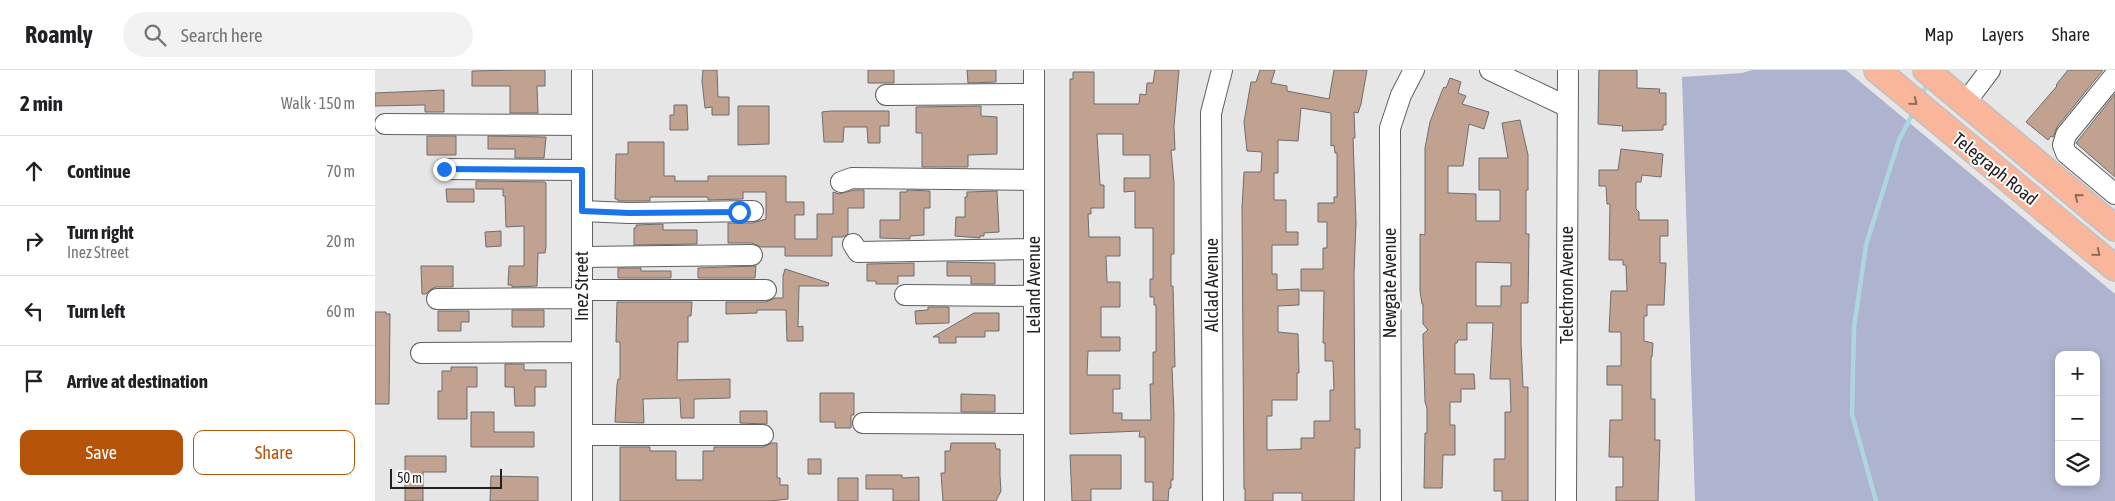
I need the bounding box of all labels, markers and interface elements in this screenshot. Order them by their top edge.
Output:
search box [123,12,473,57]
text: Roamly [25,21,93,48]
icon: search [141,21,169,49]
text: Search here [181,24,263,46]
text: Map [1924,24,1953,45]
text: Layers [1981,24,2024,45]
text: Share [2052,24,2090,45]
text: 2 min [20,91,63,115]
text: Walk · 150 m [281,94,355,112]
one-way arrow [1908,96,1917,104]
street label: Telegraph Road [1949,128,2042,209]
icon: ahead [20,157,48,185]
route end [433,158,456,181]
text: Continue [67,160,131,182]
text: 70 m [326,162,355,180]
one-way arrow [2074,194,2083,203]
route start [728,201,751,224]
text: Turn right [67,221,134,243]
street label: Telechron Avenue [1556,226,1577,344]
icon: right [20,227,48,255]
street label: Newgate Avenue [1379,228,1400,338]
text: 20 m [326,232,355,250]
street label: Leland Avenue [1023,236,1044,334]
street label: Alclad Avenue [1201,238,1222,332]
text: Inez Street [67,243,129,261]
one-way arrow [2091,247,2100,256]
street label: Inez Street [571,251,592,321]
icon: left [20,297,48,325]
text: Turn left [67,300,125,322]
text: 60 m [326,302,355,320]
map controls [2055,351,2100,486]
button: + [2055,351,2100,396]
icon: arrive [20,367,48,395]
text: Arrive at destination [67,370,208,392]
button: − [2055,396,2100,441]
button: Save [20,430,183,475]
button: Share [193,430,355,475]
button: layers [2055,441,2100,486]
scale bar [390,466,503,489]
text: 50 m [397,470,422,486]

